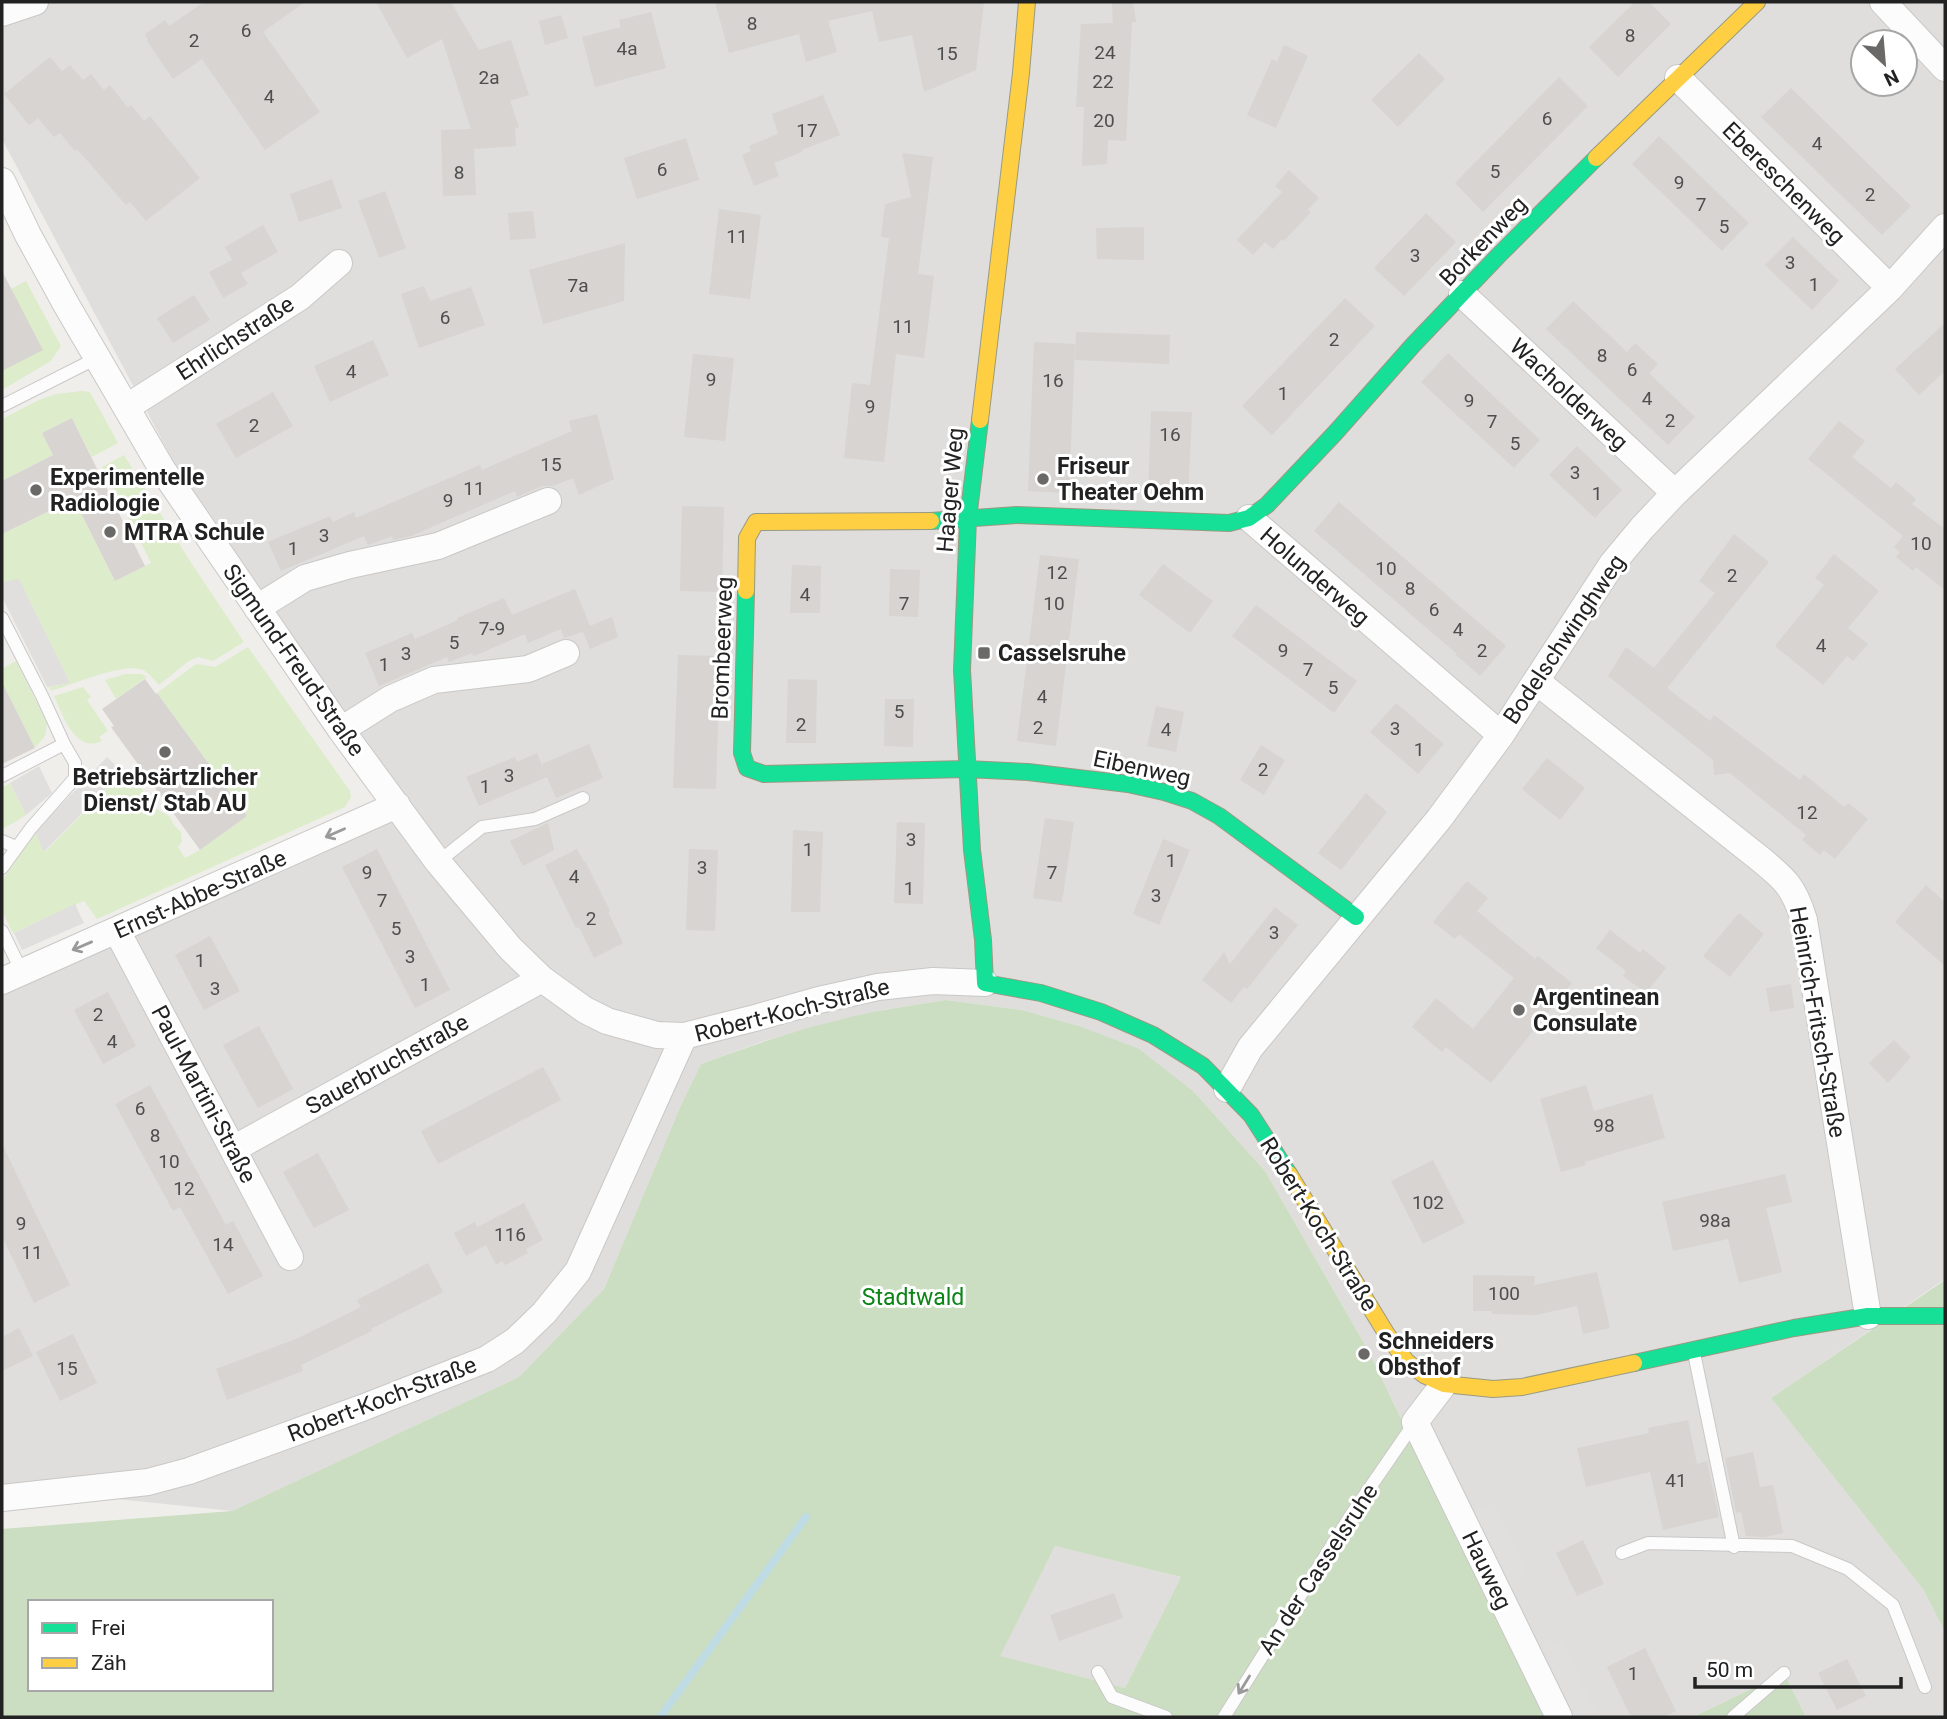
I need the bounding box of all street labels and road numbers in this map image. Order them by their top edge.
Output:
street label: Ebereschenweg [1717,117,1850,250]
street label: Borkenweg [1434,191,1533,292]
street label: Ehrlichstraße [171,290,299,386]
street label: Wacholderweg [1504,333,1633,456]
street label: Haager Weg [932,426,969,554]
street label: Holunderweg [1254,522,1375,631]
street label: Bodelschwinghweg [1498,550,1631,729]
street label: Sigmund-Freud-Straße [217,559,370,761]
street label: Brombeerweg [707,576,738,720]
street label: Eibenweg [1091,745,1193,792]
street label: Ernst-Abbe-Straße [110,844,290,945]
street label: Heinrich-Fritsch-Straße [1784,904,1851,1140]
street label: Robert-Koch-Straße [692,973,892,1048]
street label: Paul-Martini-Straße [145,1001,262,1188]
street label: Sauerbruchstraße [301,1008,473,1120]
street label: Robert-Koch-Straße [1254,1132,1383,1316]
street label: Robert-Koch-Straße [284,1351,480,1448]
street label: An der Casselsruhe [1253,1479,1384,1660]
street label: Hauweg [1456,1527,1517,1614]

